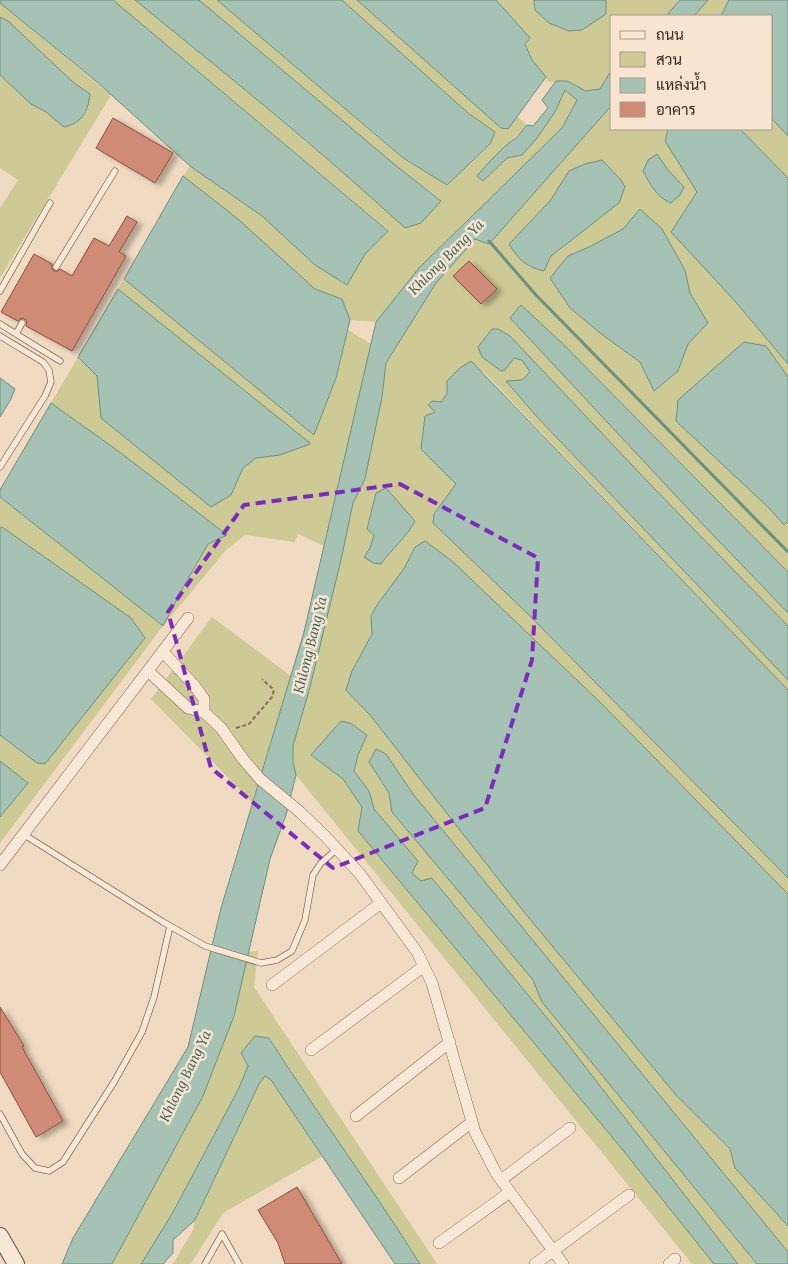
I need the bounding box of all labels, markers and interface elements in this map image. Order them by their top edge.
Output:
legend [610,15,773,130]
text: ถนน [656,25,684,44]
text: สวน [656,50,682,69]
text: แหล่งน้ำ [656,72,707,94]
text: อาคาร [656,100,696,119]
water label: Khlong Bang Ya [404,215,488,299]
water label: Khlong Bang Ya [289,594,331,695]
water label: Khlong Bang Ya [155,1027,215,1125]

